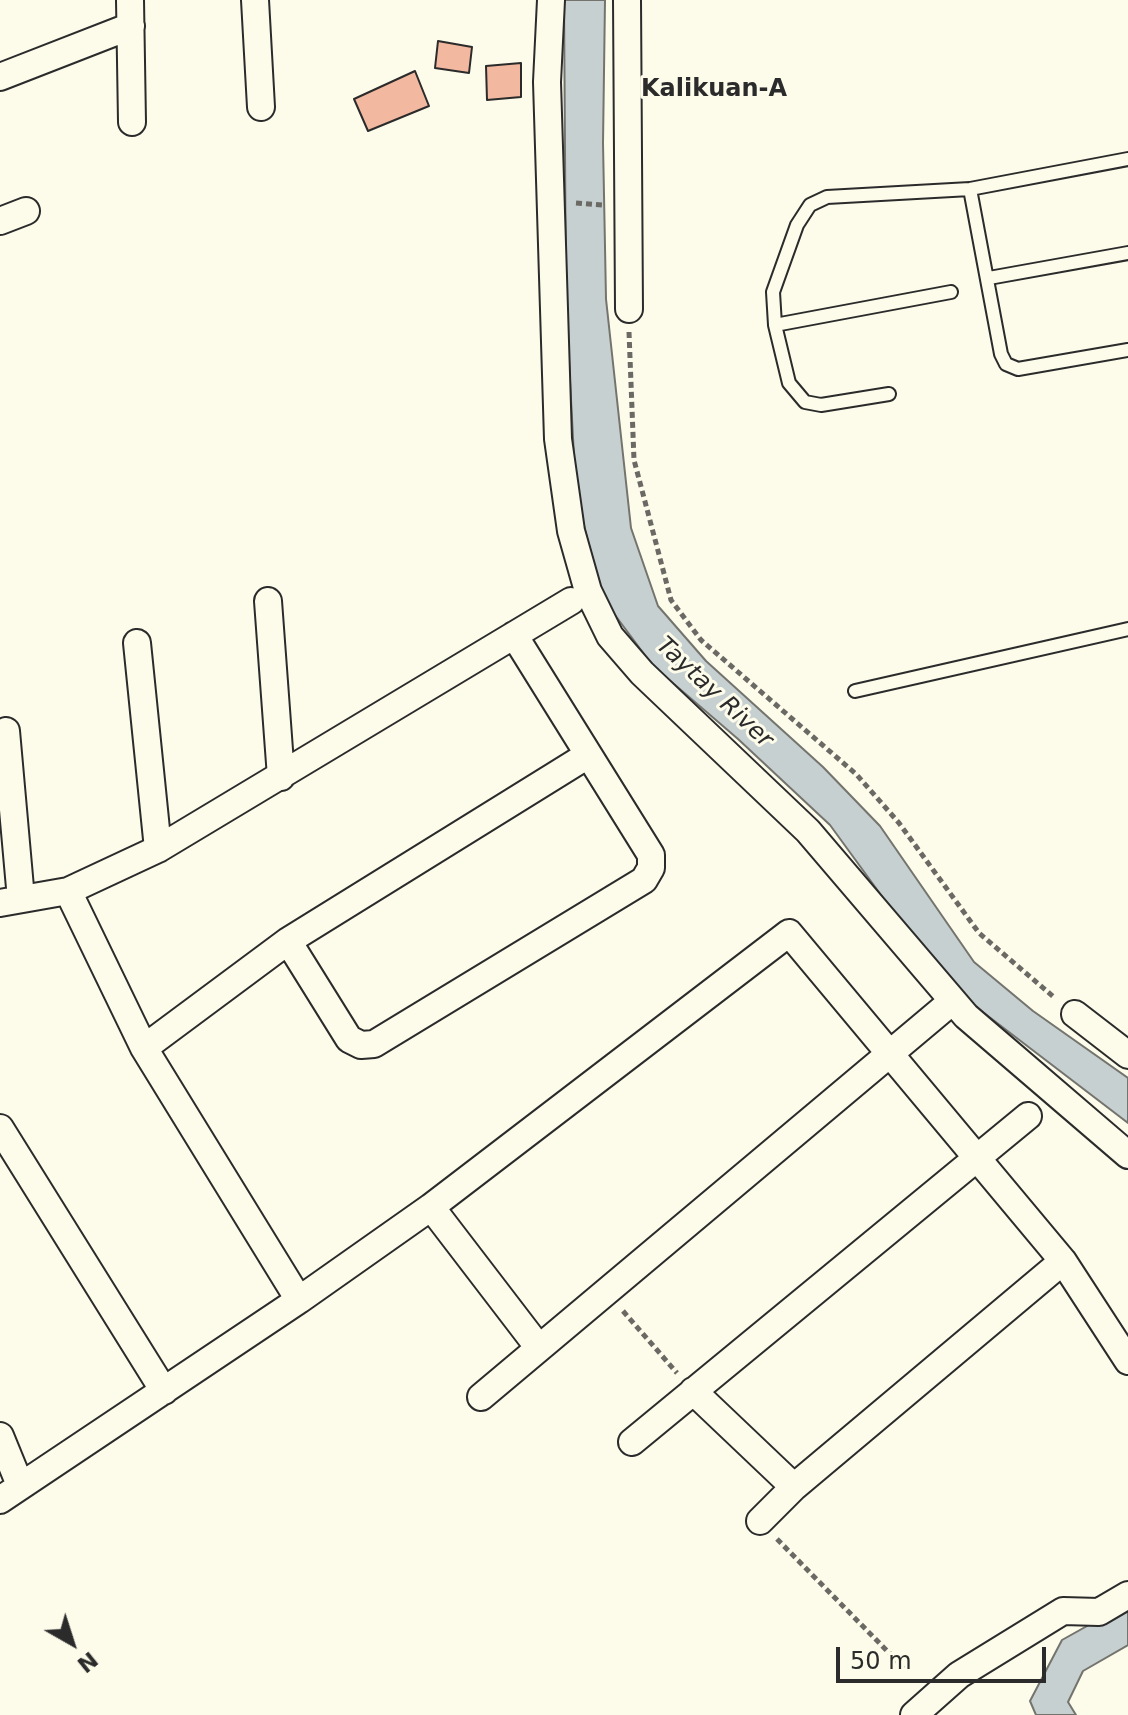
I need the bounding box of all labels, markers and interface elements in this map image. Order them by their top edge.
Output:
district label: Kalikuan-A [641,76,787,104]
water label: Taytay River [650,632,778,754]
north arrow [32,1603,112,1683]
scale bar [840,1631,1050,1681]
text: N [72,1647,102,1678]
text: 50 m [850,1647,912,1675]

